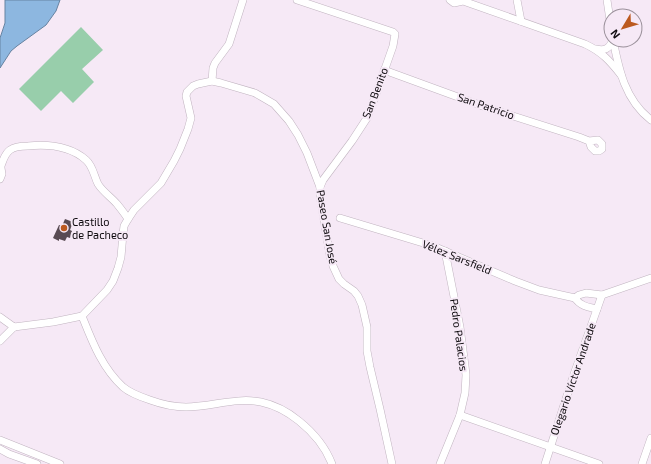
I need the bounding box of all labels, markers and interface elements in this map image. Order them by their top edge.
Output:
north arrow [603,8,643,48]
text: N [607,27,622,42]
street label: San Benito [359,66,390,120]
street label: San Patricio [456,90,516,121]
street label: Paseo San José [315,189,340,265]
place label: Castillo de Pacheco [72,215,128,241]
marker: Castillo de Pacheco [59,223,69,233]
street label: Vélez Sarsfield [421,237,494,276]
street label: Pedro Palacios [448,298,471,373]
street label: Olegario Víctor Andrade [547,321,598,437]

